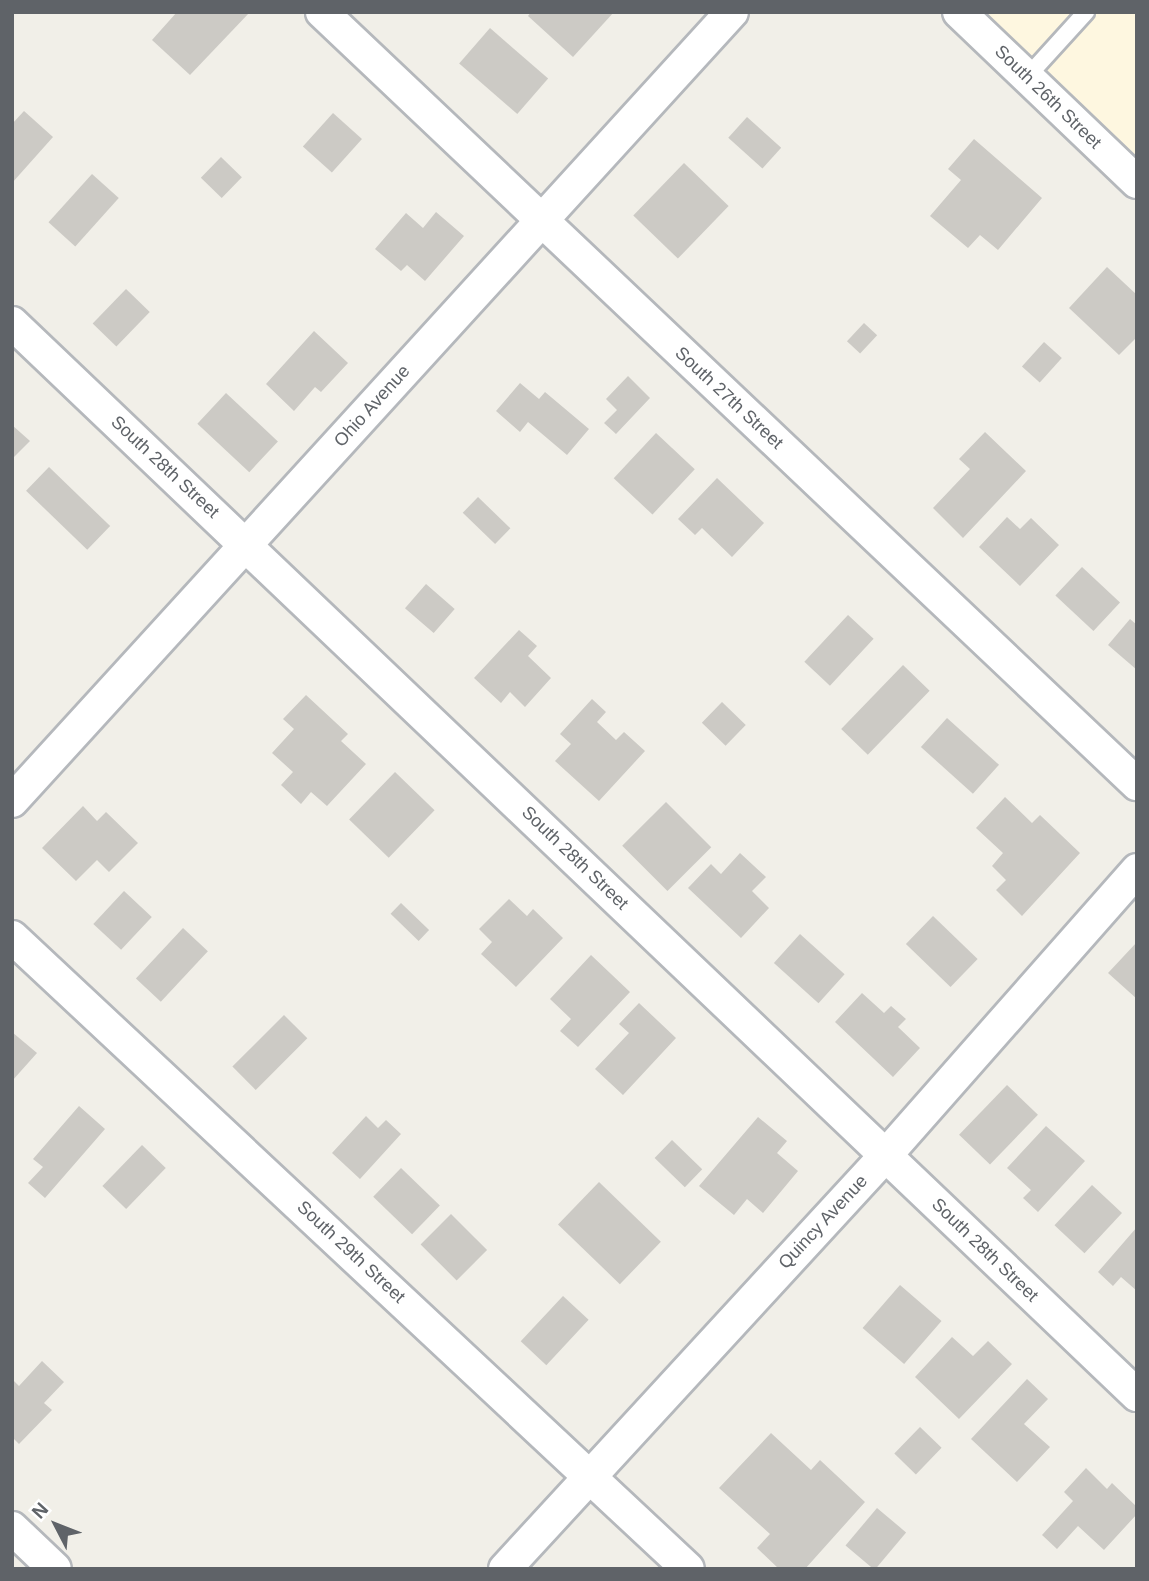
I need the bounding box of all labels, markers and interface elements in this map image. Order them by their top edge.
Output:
street label: South 26th Street [990,41,1106,153]
street label: South 27th Street [670,342,788,454]
street label: Ohio Avenue [329,360,415,452]
street label: South 28th Street [106,411,224,523]
street label: South 28th Street [517,802,633,914]
street label: Quincy Avenue [774,1170,872,1274]
street label: South 28th Street [927,1194,1043,1306]
street label: South 29th Street [292,1196,410,1308]
north arrow [21,1490,91,1560]
text: N [28,1498,52,1523]

